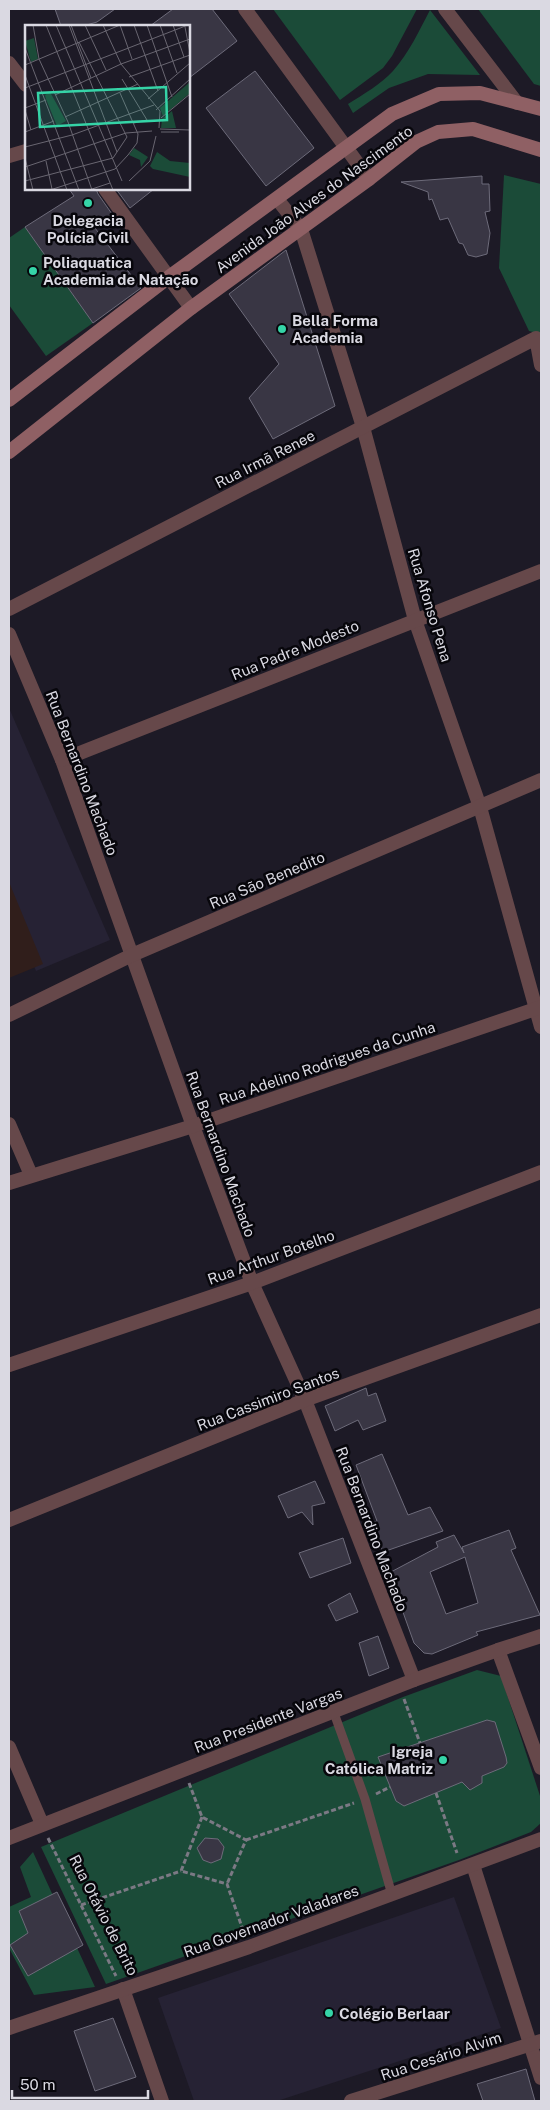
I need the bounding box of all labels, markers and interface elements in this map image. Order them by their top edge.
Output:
inset map [25,25,190,190]
street label: Avenida João Alves do Nascimento [212,122,416,276]
marker: Delegacia Polícia Civil [82,197,94,209]
place label: Delegacia Polícia Civil [47,212,129,246]
place label: Poliaquatica Academia de Natação [43,254,199,288]
marker: Poliaquatica Academia de Natação [27,265,39,277]
place label: Bella Forma Academia [292,312,378,346]
marker: Bella Forma Academia [276,323,288,335]
street label: Rua Irmã Renee [212,427,318,491]
street label: Rua Afonso Pena [405,546,455,664]
street label: Rua Padre Modesto [229,617,361,683]
street label: Rua Bernardino Machado [43,688,121,858]
street label: Rua São Benedito [207,848,327,912]
street label: Rua Adelino Rodrigues da Cunha [217,1018,437,1108]
street label: Rua Bernardino Machado [183,1069,259,1239]
street label: Rua Arthur Botelho [205,1226,337,1288]
street label: Rua Cassimiro Santos [195,1364,341,1434]
street label: Rua Bernardino Machado [333,1444,411,1614]
street label: Rua Presidente Vargas [192,1684,344,1756]
place label: Igreja Católica Matriz [325,1743,433,1777]
marker: Igreja Católica Matriz [437,1754,449,1766]
street label: Rua Otávio de Brito [66,1852,142,1978]
street label: Rua Governador Valadares [181,1881,361,1961]
place label: Colégio Berlaar [339,2005,450,2022]
marker: Colégio Berlaar [323,2007,335,2019]
street label: Rua Cesário Alvim [378,2028,504,2084]
scale bar [12,2068,149,2100]
text: 50 m [20,2076,55,2093]

